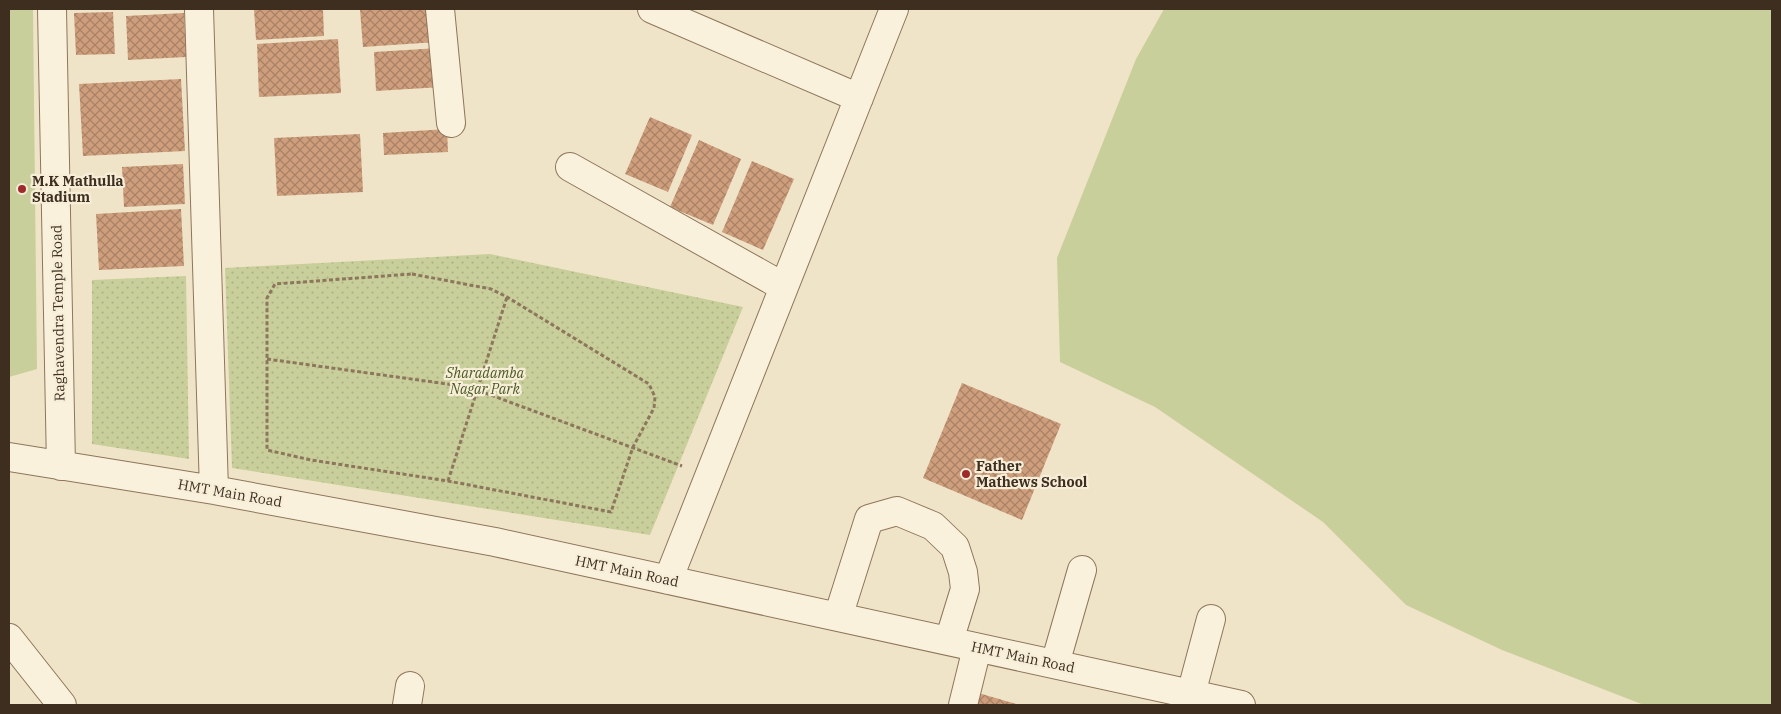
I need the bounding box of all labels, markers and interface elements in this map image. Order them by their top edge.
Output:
place label: M.K Mathulla Stadium [32,172,124,206]
marker: M.K Mathulla Stadium [16,183,28,195]
street label: Raghavendra Temple Road [47,224,69,401]
park label: Sharadamba Nagar Park [445,364,525,398]
place label: Father Mathews School [976,457,1088,491]
marker: Father Mathews School [960,468,972,480]
street label: HMT Main Road [177,475,284,511]
street label: HMT Main Road [574,551,681,591]
street label: HMT Main Road [970,637,1077,677]

